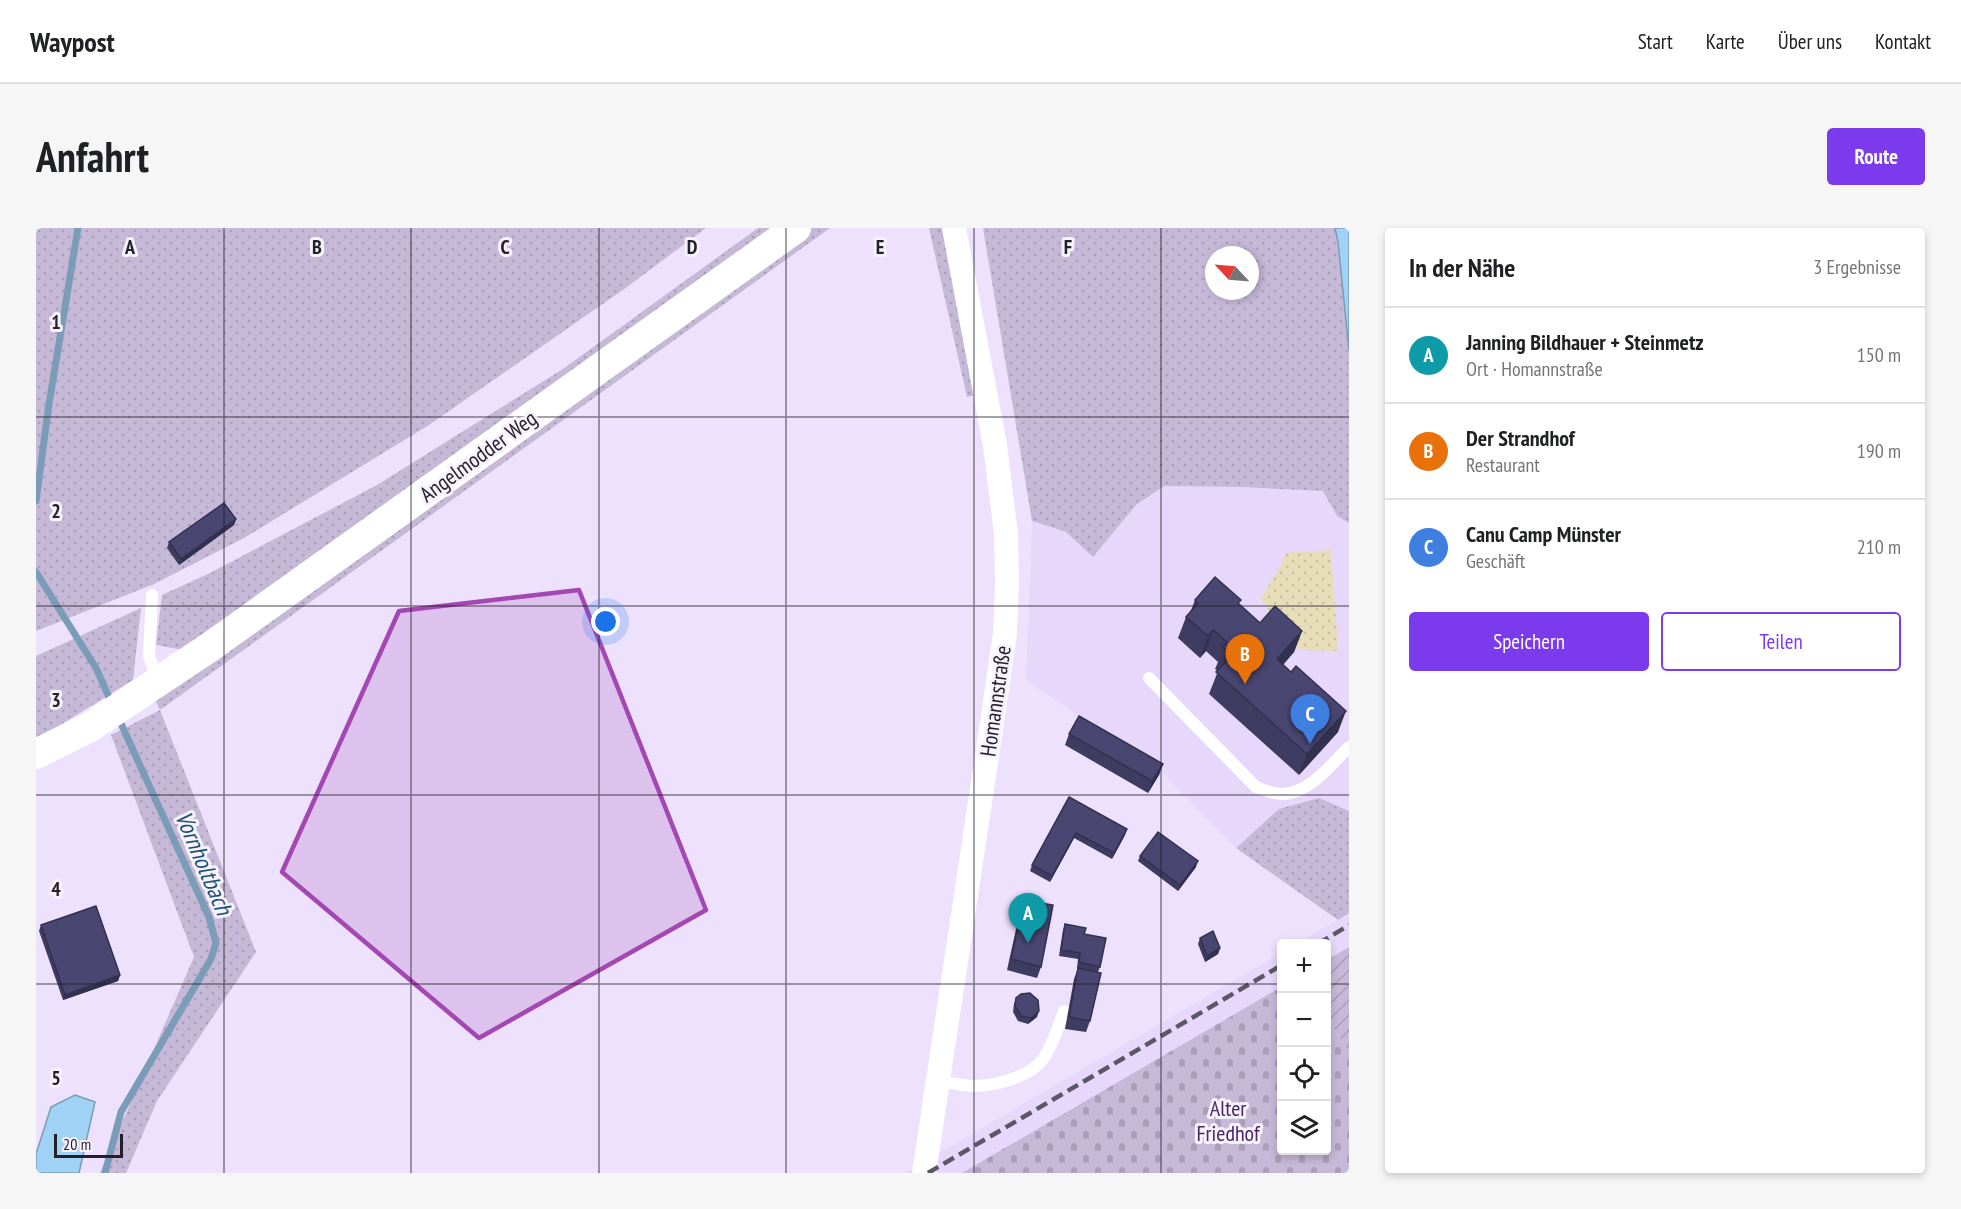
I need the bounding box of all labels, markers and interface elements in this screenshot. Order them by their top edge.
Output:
text: Waypost [30,23,115,60]
text: Start [1638,28,1673,55]
text: Karte [1706,28,1745,55]
text: Über uns [1778,28,1842,55]
text: Kontakt [1875,28,1931,55]
button: Route [1827,128,1925,185]
text: Anfahrt [36,129,149,184]
text: A [124,234,136,260]
text: B [312,234,322,260]
text: C [500,234,510,260]
text: D [687,234,698,260]
text: E [876,234,884,260]
text: F [1064,234,1072,260]
north arrow [1205,246,1259,300]
text: In der Nähe [1409,251,1515,284]
text: 3 Ergebnisse [1813,254,1901,280]
text: 1 [51,309,61,335]
text: Janning Bildhauer + Steinmetz [1466,328,1704,356]
text: A [1423,342,1434,368]
text: 150 m [1857,342,1901,368]
text: Ort · Homannstraße [1466,356,1603,382]
street label: Angelmodder Weg [414,404,542,508]
text: Der Strandhof [1466,424,1575,452]
text: B [1424,438,1433,464]
text: 190 m [1857,438,1901,464]
text: Restaurant [1466,452,1540,478]
text: 2 [51,498,61,524]
text: Canu Camp Münster [1466,520,1621,548]
text: C [1424,534,1433,560]
text: 210 m [1857,534,1901,560]
text: Geschäft [1466,548,1525,574]
your location [591,607,620,636]
button: Speichern [1409,612,1649,671]
button: Teilen [1661,612,1901,671]
pin: B [1226,634,1264,684]
street label: Homannstraße [973,644,1017,758]
text: 3 [51,687,61,713]
pin: C [1290,694,1330,744]
water label: Vornholtbach [168,806,240,921]
text: 4 [51,876,61,902]
pin: A [1008,894,1048,943]
map controls [1277,939,1331,1155]
button: + [1277,939,1331,993]
button: − [1277,993,1331,1047]
button: locate [1277,1047,1331,1101]
text: 5 [51,1065,61,1091]
park label: Alter Friedhof [1196,1094,1261,1147]
button: layers [1277,1101,1331,1155]
scale bar [54,1131,123,1158]
text: 20 m [63,1134,91,1154]

